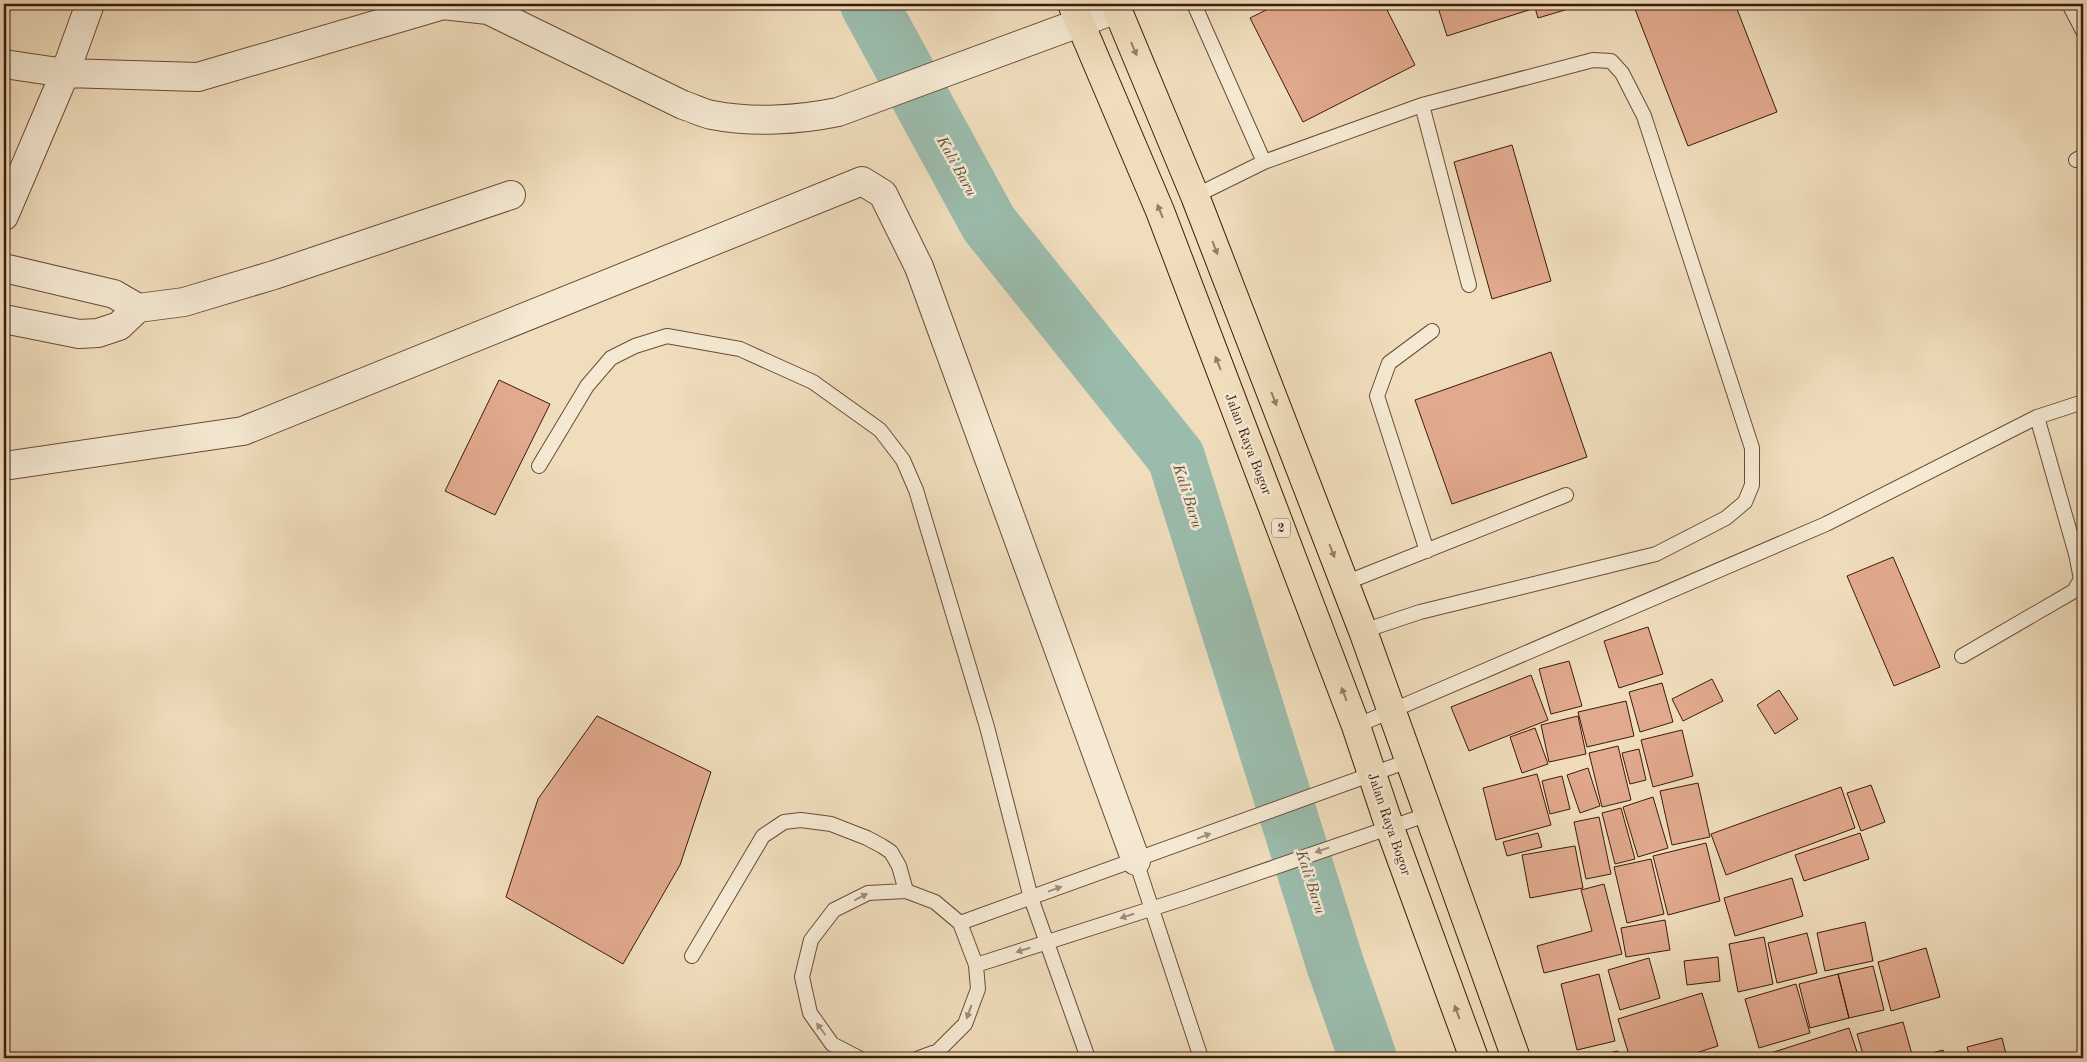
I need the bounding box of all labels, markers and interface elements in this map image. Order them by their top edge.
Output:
one-way arrow [1130,42,1138,56]
water label: Kali Baru [933,133,979,200]
one-way arrow [1156,203,1164,218]
one-way arrow [1212,240,1219,255]
one-way arrow [1214,355,1221,370]
street label: Jalan Raya Bogor [1222,391,1274,498]
one-way arrow [1270,392,1278,407]
water label: Kali Baru [1169,462,1204,531]
road number: 2 [1272,518,1290,538]
one-way arrow [1328,544,1336,559]
one-way arrow [1340,687,1347,702]
street label: Jalan Raya Bogor [1365,771,1413,878]
one-way arrow [1197,832,1212,839]
one-way arrow [1314,846,1329,854]
water label: Kali Baru [1292,848,1327,917]
one-way arrow [1048,885,1063,892]
one-way arrow [854,893,868,901]
one-way arrow [1119,912,1134,920]
one-way arrow [1015,946,1030,954]
one-way arrow [965,1005,973,1020]
one-way arrow [1453,1005,1460,1020]
one-way arrow [816,1023,827,1036]

